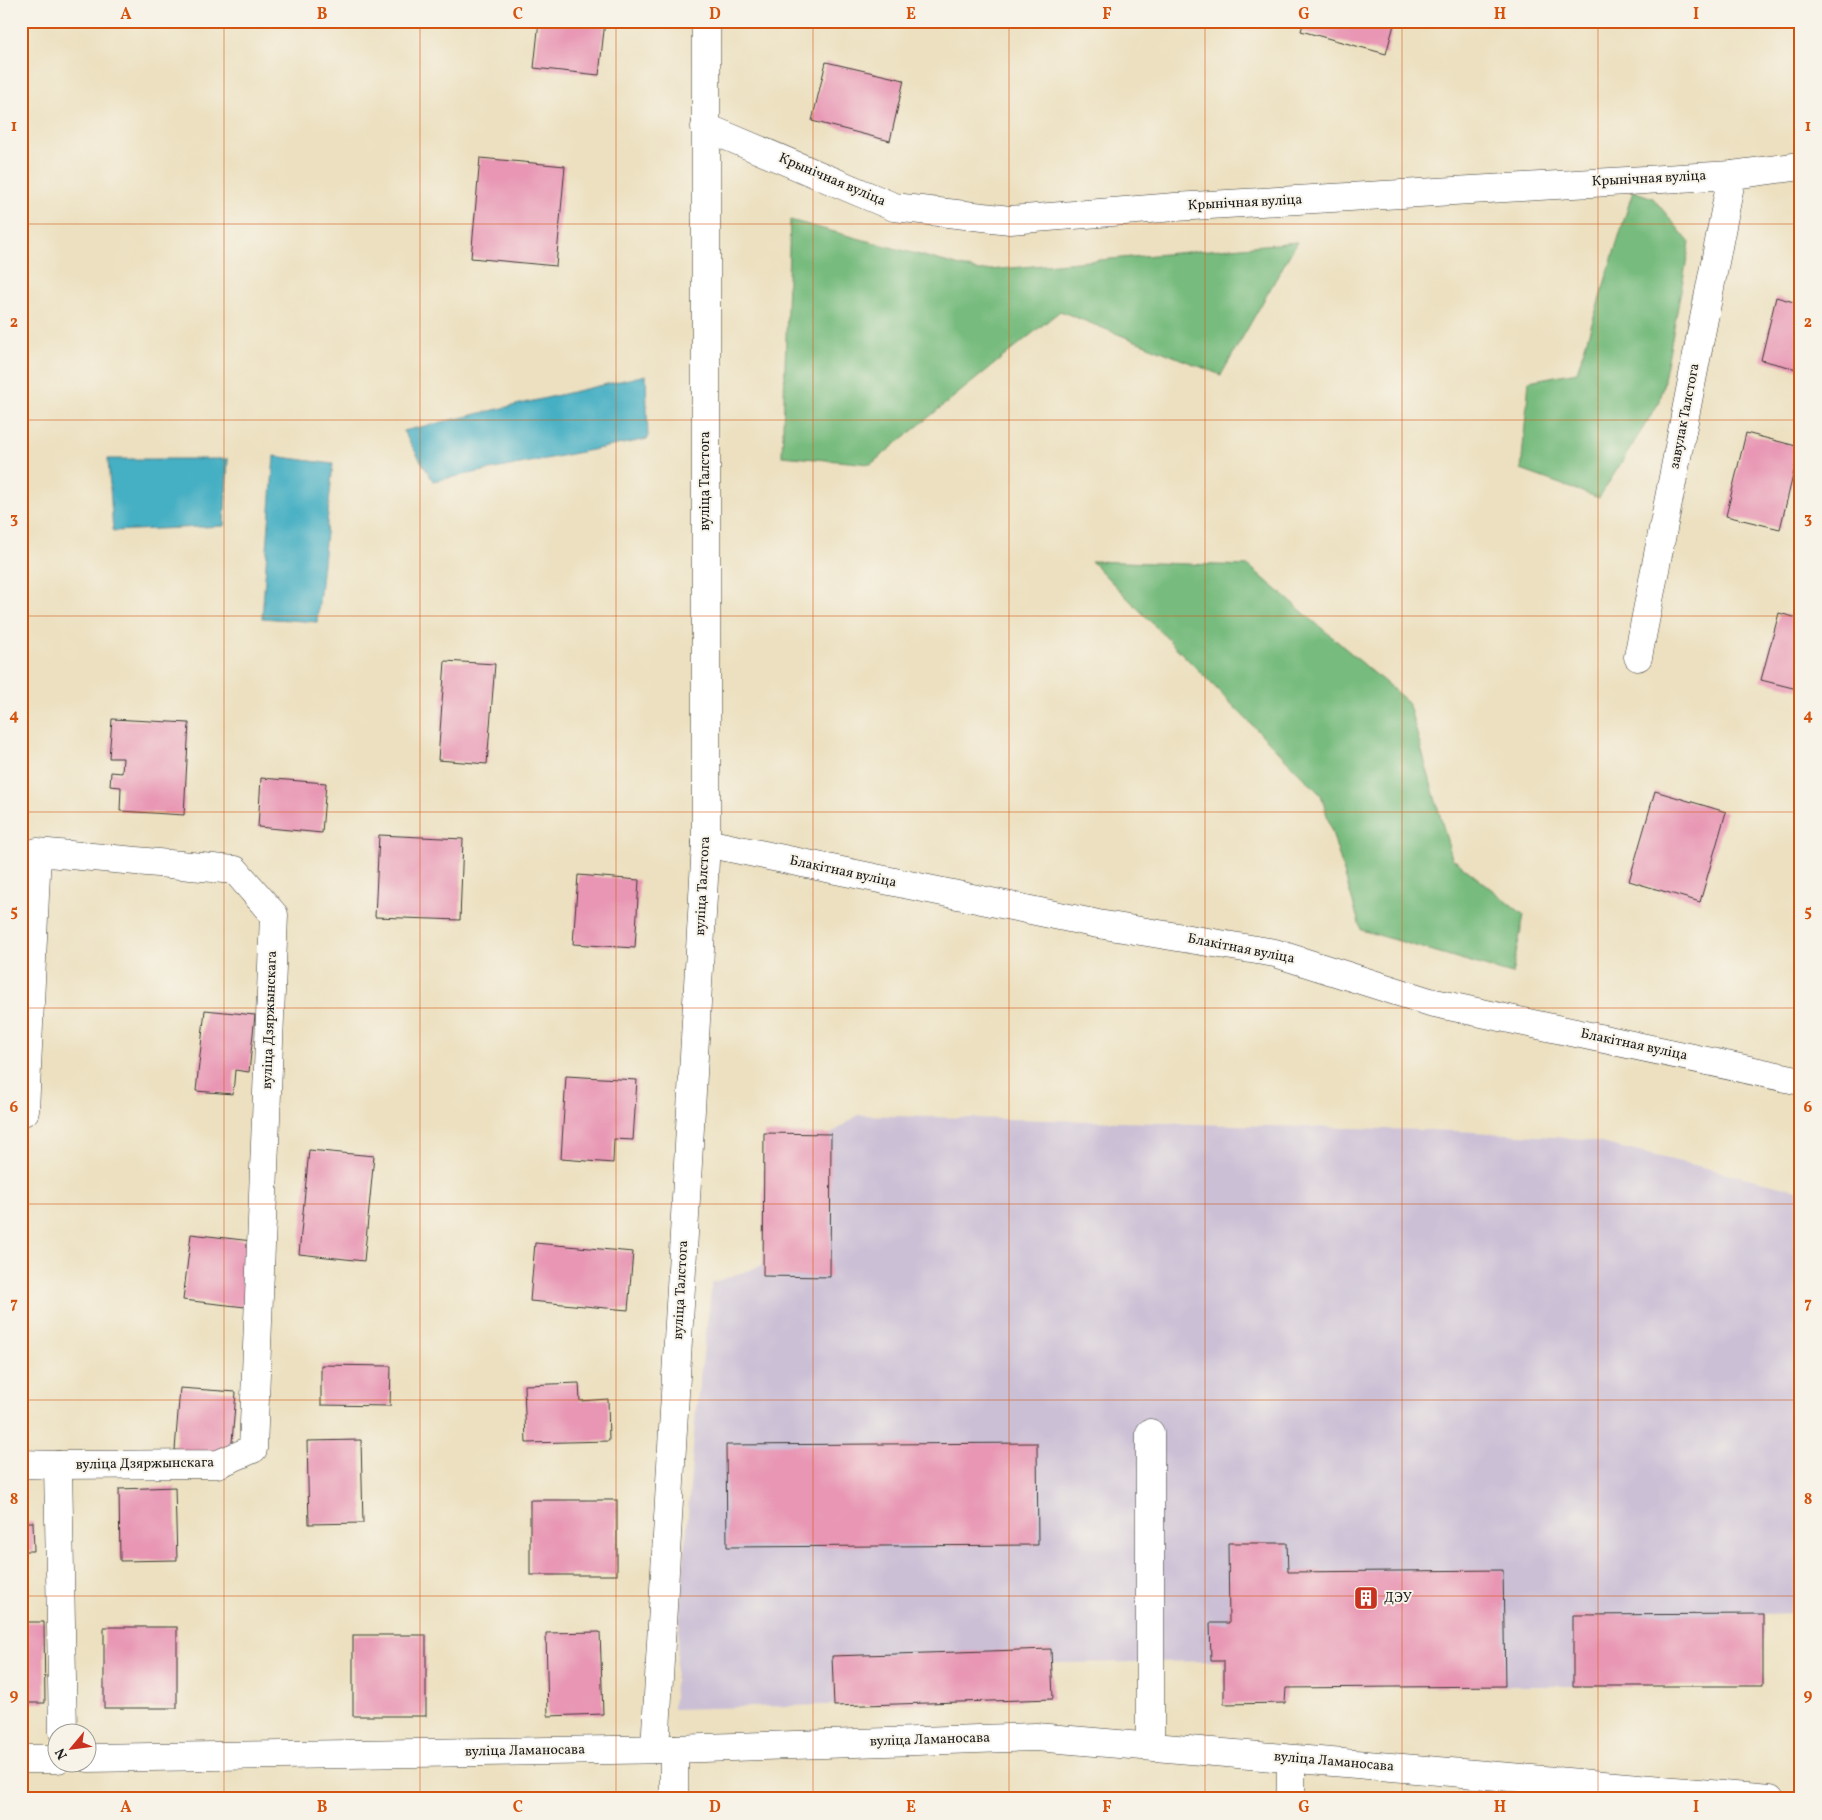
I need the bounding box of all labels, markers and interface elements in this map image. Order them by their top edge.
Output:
text: A [120,4,132,26]
text: B [317,4,328,26]
text: C [513,4,523,26]
text: D [709,4,721,26]
text: E [906,4,916,26]
text: F [1102,4,1112,26]
text: G [1298,4,1310,26]
text: H [1494,4,1506,26]
text: I [1693,4,1699,26]
text: 1 [11,116,17,138]
text: 1 [1805,116,1811,138]
street label: Крынічная вуліца [776,149,888,211]
street label: Крынічная вуліца [1591,167,1707,191]
street label: Крынічная вуліца [1187,191,1303,215]
text: 2 [10,312,18,334]
text: 2 [1804,312,1812,334]
street label: завулак Талстога [1665,362,1705,470]
street label: вуліца Талстога [696,431,715,531]
text: 3 [10,508,18,530]
text: 3 [1804,508,1812,530]
text: 4 [9,705,19,727]
text: 4 [1803,705,1813,727]
street label: вуліца Талстога [691,836,715,936]
street label: Блакітная вуліца [788,851,898,893]
text: 5 [10,901,18,923]
text: 5 [1804,901,1812,923]
street label: Блакітная вуліца [1186,929,1296,969]
street label: вуліца Дзяржынскага [258,950,282,1090]
street label: Блакітная вуліца [1579,1024,1689,1066]
text: 6 [10,1097,19,1119]
text: 6 [1804,1097,1813,1119]
street label: вуліца Талстога [669,1240,693,1340]
text: 7 [10,1293,18,1315]
text: 7 [1804,1293,1812,1315]
street label: вуліца Дзяржынскага [76,1453,214,1475]
text: 8 [10,1489,18,1511]
text: 8 [1804,1489,1812,1511]
building icon: ДЭУ [1353,1585,1379,1611]
place label: ДЭУ [1384,1589,1412,1608]
text: 9 [10,1685,19,1707]
text: 9 [1804,1685,1813,1707]
north arrow [48,1722,98,1772]
street label: вуліца Ламаносава [870,1728,990,1752]
street label: вуліца Ламаносава [465,1740,585,1762]
text: N [51,1745,73,1763]
street label: вуліца Ламаносава [1273,1747,1395,1777]
text: A [120,1797,132,1819]
text: B [317,1797,328,1819]
text: C [513,1797,523,1819]
text: D [709,1797,721,1819]
text: E [906,1797,916,1819]
text: F [1102,1797,1112,1819]
text: G [1298,1797,1310,1819]
text: H [1494,1797,1506,1819]
text: I [1693,1797,1699,1819]

